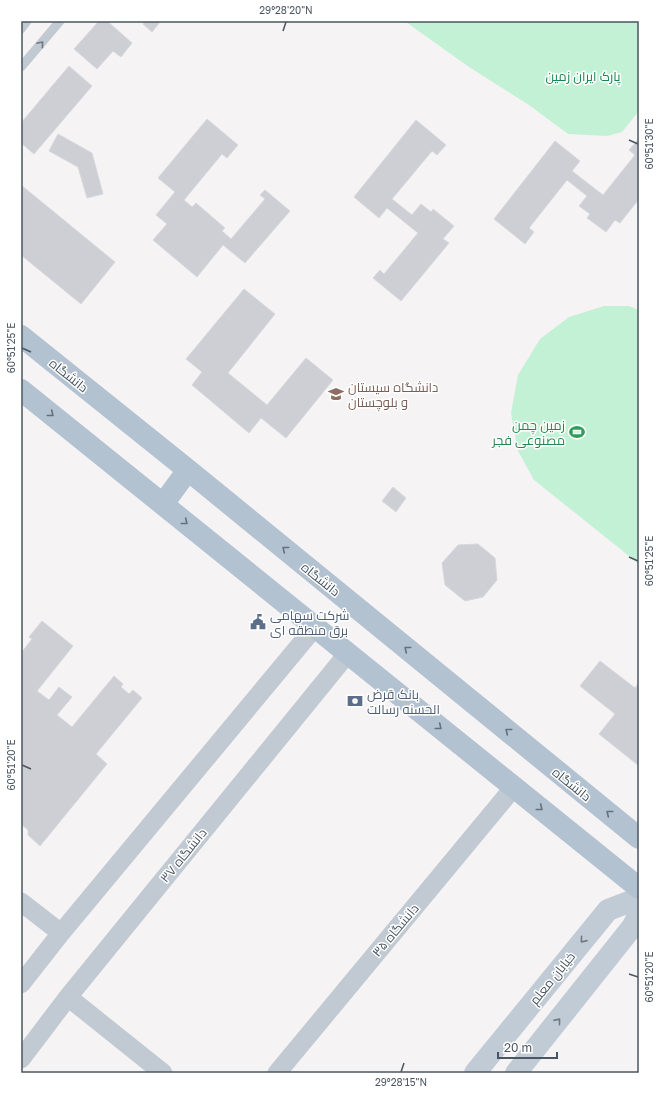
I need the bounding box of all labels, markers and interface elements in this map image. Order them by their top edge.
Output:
text: 29°28'20"N [259,4,313,16]
one-way arrow [36,42,43,49]
park label: پارک ایران زمین [545,68,621,86]
text: 60°51'30"E [643,118,655,170]
text: 60°51'25"E [5,323,17,373]
street label: دانشگاه [46,355,92,395]
place label: دانشگاه سیستان و بلوچستان [348,379,438,412]
school or university icon: دانشگاه سیستان و بلوچستان [327,385,345,403]
one-way arrow [47,410,54,417]
place label: زمین چمن مصنوعی فجر [491,417,565,448]
sports icon: زمین چمن مصنوعی فجر [568,423,586,441]
one-way arrow [181,518,188,525]
text: 60°51'25"E [643,536,655,586]
one-way arrow [282,547,289,554]
street label: دانشگاه [298,559,344,599]
place label: شرکت سهامی برق منطقه ای [270,607,349,638]
public building icon: شرکت سهامی برق منطقه ای [249,613,267,631]
one-way arrow [405,647,412,654]
place label: بانک قرض الحسنه رسالت [367,686,440,717]
bank icon: بانک قرض الحسنه رسالت [346,692,364,710]
one-way arrow [435,722,442,729]
one-way arrow [505,729,512,736]
text: 60°51'20"E [5,740,17,791]
street label: دانشگاه [549,764,595,804]
one-way arrow [536,804,543,811]
one-way arrow [606,811,613,818]
street label: دانشگاه ۳۷ [156,825,210,885]
street label: دانشگاه ۳۵ [368,900,422,960]
one-way arrow [581,935,588,942]
street label: خیابان معلم [526,948,580,1009]
text: 60°51'20"E [643,952,655,1003]
one-way arrow [553,1018,560,1025]
scale bar [498,1034,557,1060]
text: 20 m [504,1040,532,1055]
text: 29°28'15"N [375,1076,427,1088]

